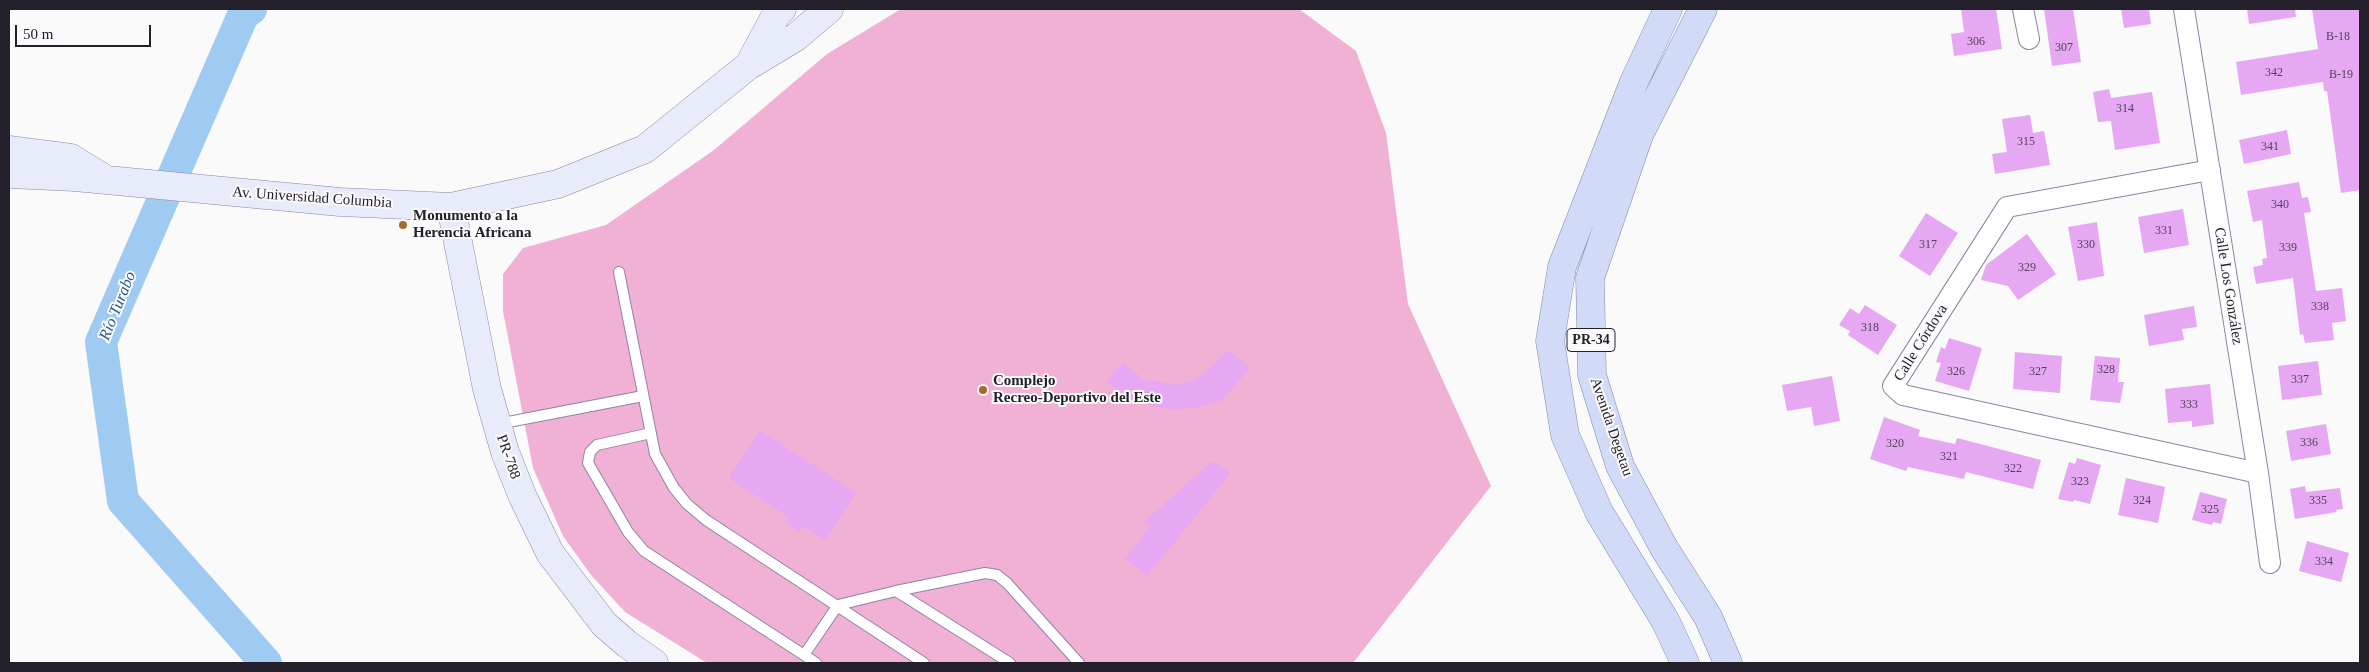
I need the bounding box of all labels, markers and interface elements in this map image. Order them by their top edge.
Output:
scale bar [18,15,154,47]
text: 50 m [23,26,53,42]
house number: B-18 [2326,30,2350,44]
house number: 306 [1967,35,1985,49]
house number: 307 [2055,41,2073,55]
house number: 342 [2265,66,2283,80]
house number: B-19 [2329,68,2353,82]
house number: 314 [2116,102,2134,116]
house number: 315 [2017,135,2035,149]
house number: 341 [2261,140,2279,154]
street label: Av. Universidad Columbia [232,183,392,213]
house number: 340 [2271,198,2289,212]
place label: Monumento a la Herencia Africana [413,207,531,242]
marker: Monumento a la Herencia Africana [397,219,409,231]
house number: 331 [2155,224,2173,238]
street label: Calle Los González [2210,226,2246,346]
house number: 317 [1919,238,1937,252]
house number: 330 [2077,238,2095,252]
house number: 339 [2279,241,2297,255]
house number: 329 [2018,261,2036,275]
water label: Río Turabo [96,269,140,343]
house number: 338 [2311,300,2329,314]
street label: Calle Córdova [1890,301,1952,385]
house number: 318 [1861,321,1879,335]
road number: PR-34 [1567,328,1615,352]
house number: 328 [2097,363,2115,377]
house number: 326 [1947,365,1965,379]
house number: 327 [2029,365,2047,379]
place label: Complejo Recreo-Deportivo del Este [993,372,1161,407]
house number: 337 [2291,373,2309,387]
street label: Avenida Degetau [1586,375,1636,479]
marker: Complejo Recreo-Deportivo del Este [977,384,989,396]
house number: 333 [2180,398,2198,412]
street label: PR-788 [492,432,524,482]
house number: 336 [2300,436,2318,450]
house number: 320 [1886,437,1904,451]
house number: 321 [1940,450,1958,464]
house number: 322 [2004,462,2022,476]
house number: 323 [2071,475,2089,489]
house number: 324 [2133,494,2151,508]
house number: 335 [2309,494,2327,508]
house number: 325 [2201,503,2219,517]
house number: 334 [2315,555,2333,569]

